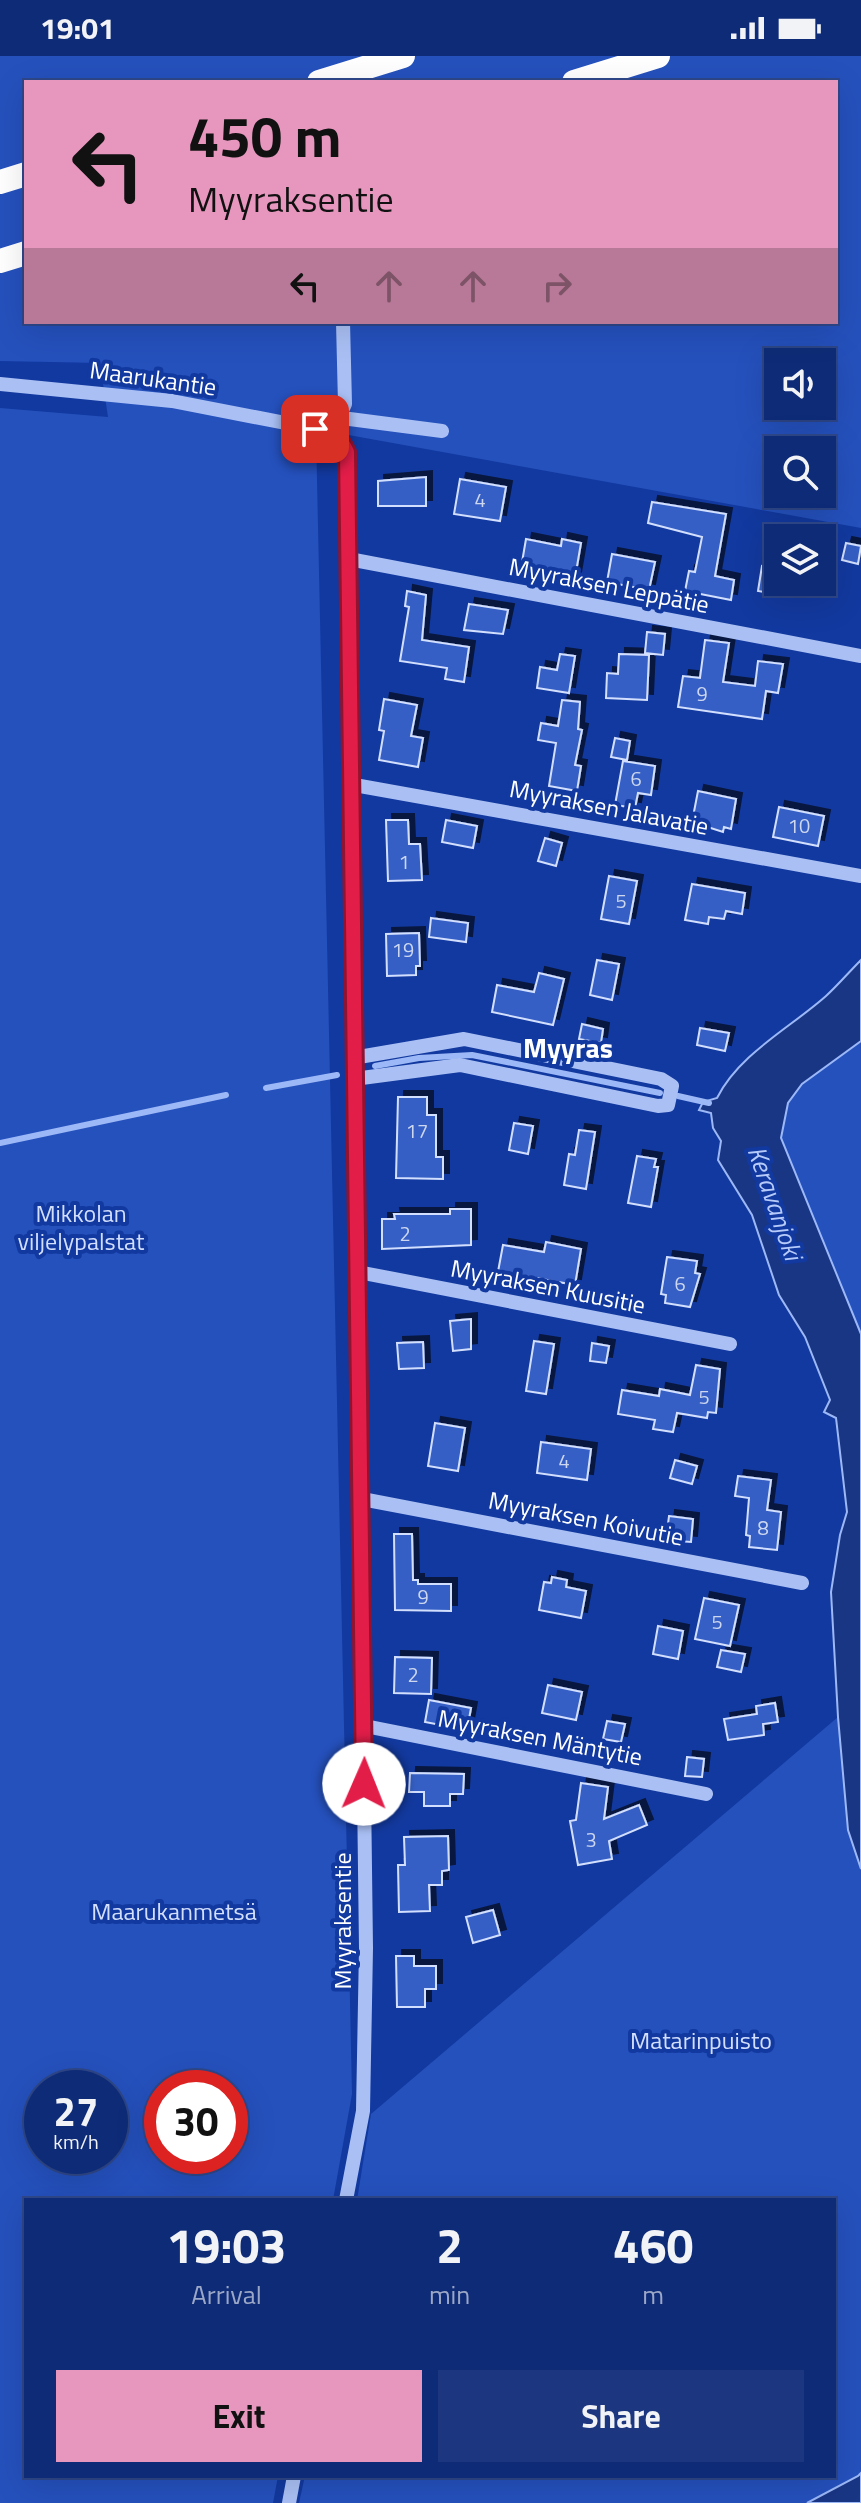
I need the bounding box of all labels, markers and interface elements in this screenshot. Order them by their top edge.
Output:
text: 19:01 [40,5,115,51]
text: 450 m [188,94,341,179]
icon: left [56,112,160,216]
text: Myyraksentie [188,171,394,226]
icon: left [283,264,327,308]
icon: ahead [367,264,411,308]
icon: ahead [451,264,495,308]
icon: right [535,264,579,308]
map controls [764,348,836,596]
button: sound [764,348,836,420]
street label: Maarukantie [88,351,219,405]
pin [281,395,349,463]
icon: arrive [293,407,337,451]
button: search [764,436,836,508]
house number: 4 [474,484,486,515]
button: layers [764,524,836,596]
street label: Myyraksen Leppätie [506,548,712,622]
house number: 9 [696,678,708,709]
house number: 6 [630,763,642,794]
street label: Myyraksen Jalavatie [507,770,712,844]
house number: 10 [788,810,810,841]
house number: 1 [398,846,410,877]
house number: 5 [615,885,627,916]
house number: 19 [392,934,414,965]
district label: Myyras [523,1026,613,1069]
house number: 17 [406,1115,428,1146]
water label: Keravanjoki [738,1141,814,1268]
park label: Mikkolan viljelypalstat [17,1195,145,1259]
house number: 2 [399,1218,411,1249]
street label: Myyraksen Kuusitie [448,1249,649,1323]
house number: 6 [674,1268,686,1299]
house number: 5 [698,1381,710,1412]
house number: 4 [558,1445,570,1476]
street label: Myyraksen Koivutie [486,1481,687,1555]
house number: 8 [757,1512,769,1543]
house number: 9 [417,1581,429,1612]
house number: 5 [711,1606,723,1637]
house number: 2 [407,1659,419,1690]
street label: Myyraksen Mäntytie [435,1700,645,1774]
position arrow [322,1742,406,1826]
house number: 3 [585,1824,597,1855]
street label: Myyraksentie [324,1852,360,1990]
park label: Maarukanmetsä [91,1893,257,1929]
park label: Matarinpuisto [630,2022,772,2058]
speed limit sign: 30 [144,2070,248,2174]
text: 27 [54,2081,98,2142]
text: km/h [53,2126,99,2157]
text: 19:03 [167,2209,286,2282]
text: 2 [436,2209,463,2282]
text: 460 [613,2209,693,2282]
text: Arrival [191,2275,262,2314]
text: min [429,2275,470,2314]
text: m [642,2275,664,2314]
button: Exit [56,2370,422,2462]
button: Share [438,2370,804,2462]

